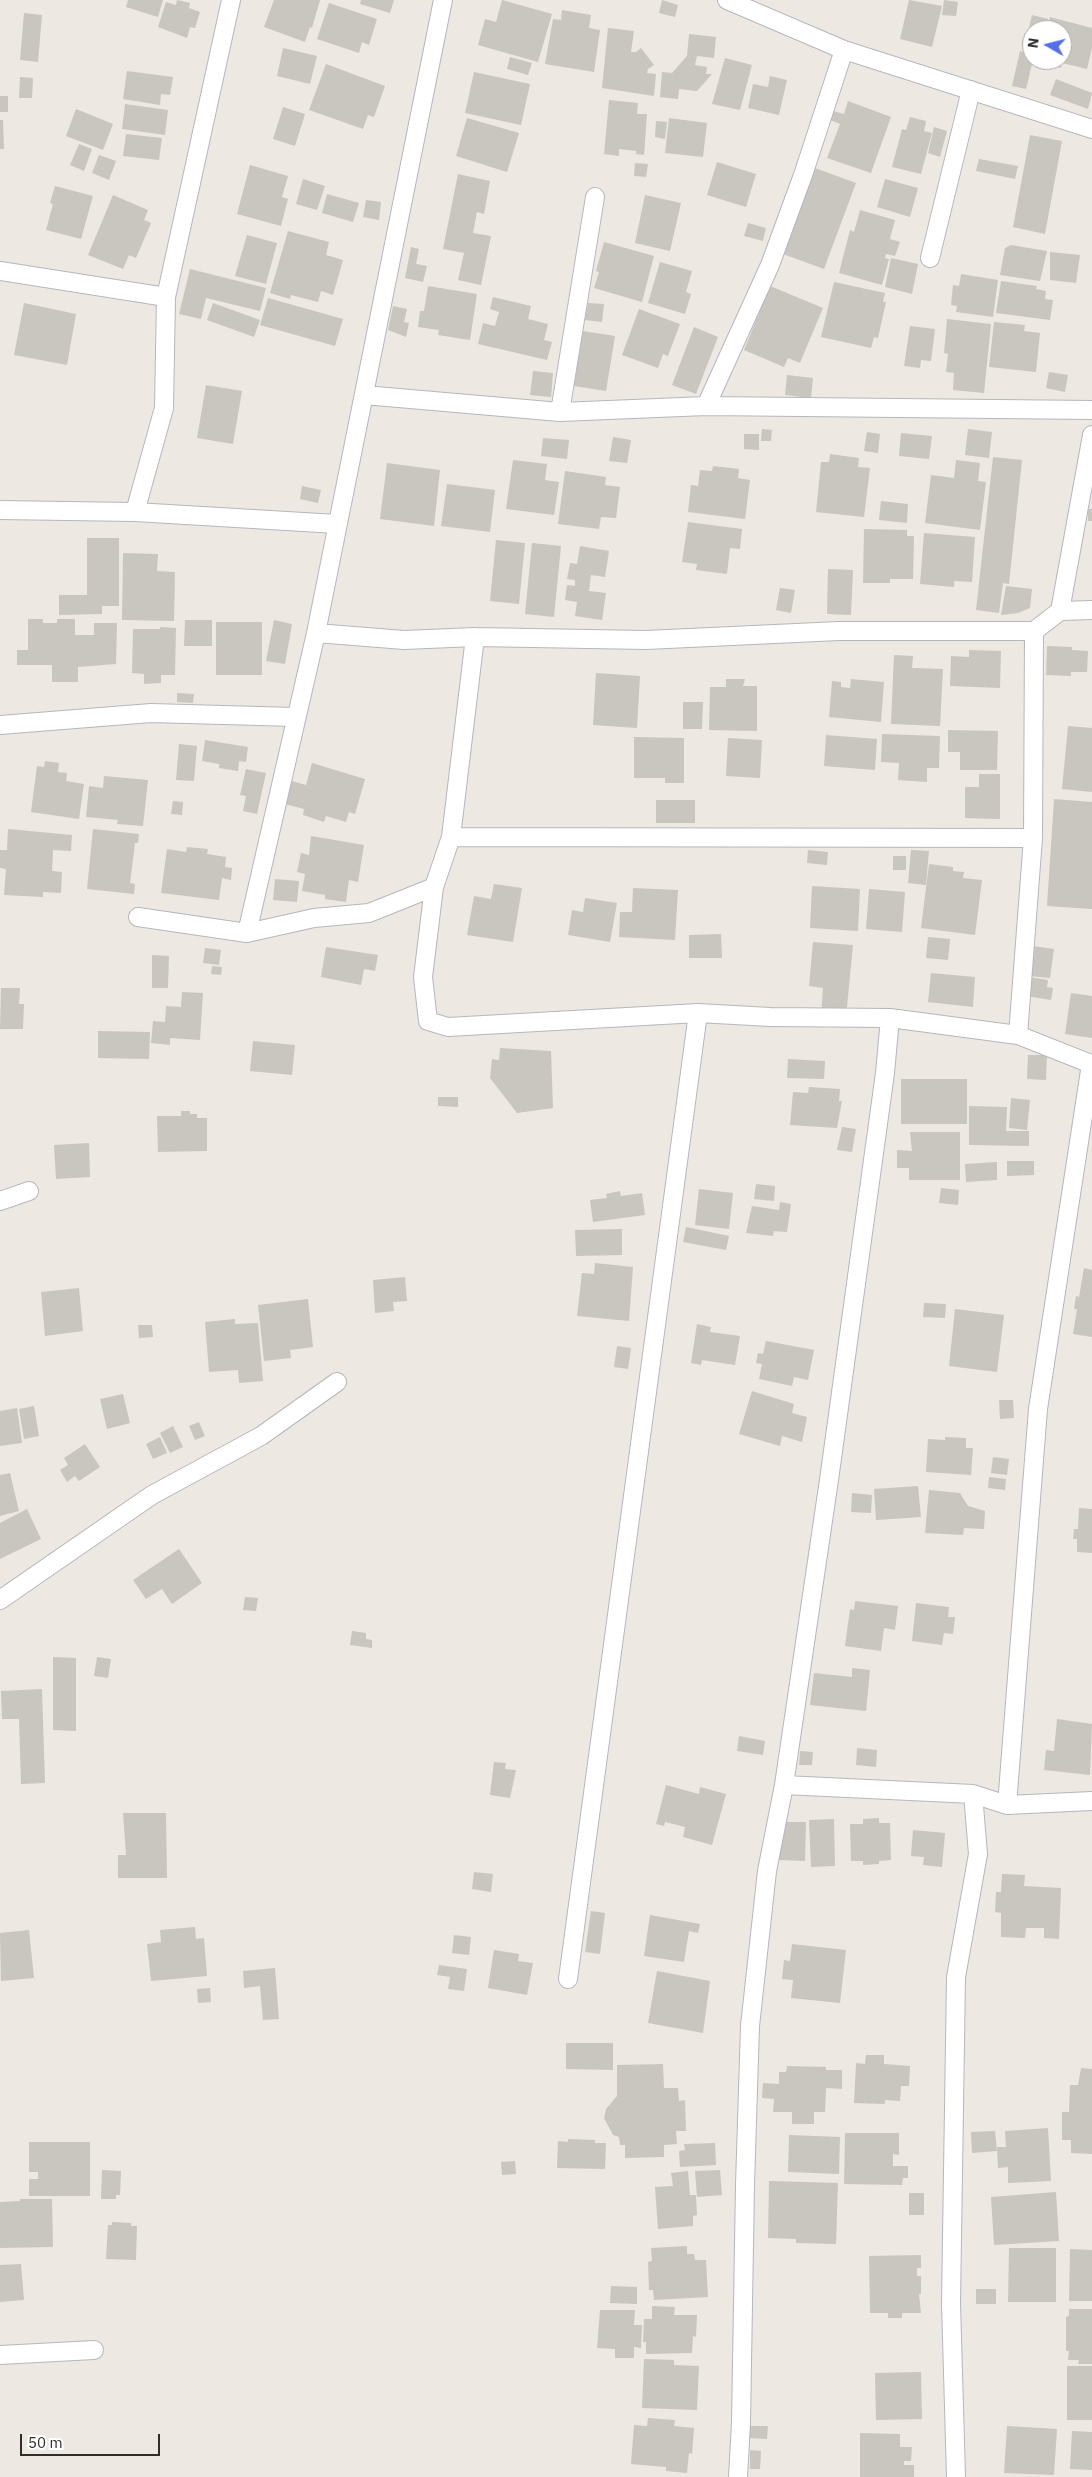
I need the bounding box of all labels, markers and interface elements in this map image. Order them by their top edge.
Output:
north arrow [1022,20,1072,70]
text: N [1024,37,1043,49]
scale bar [22,2424,162,2456]
text: 50 m [28,2433,63,2452]

